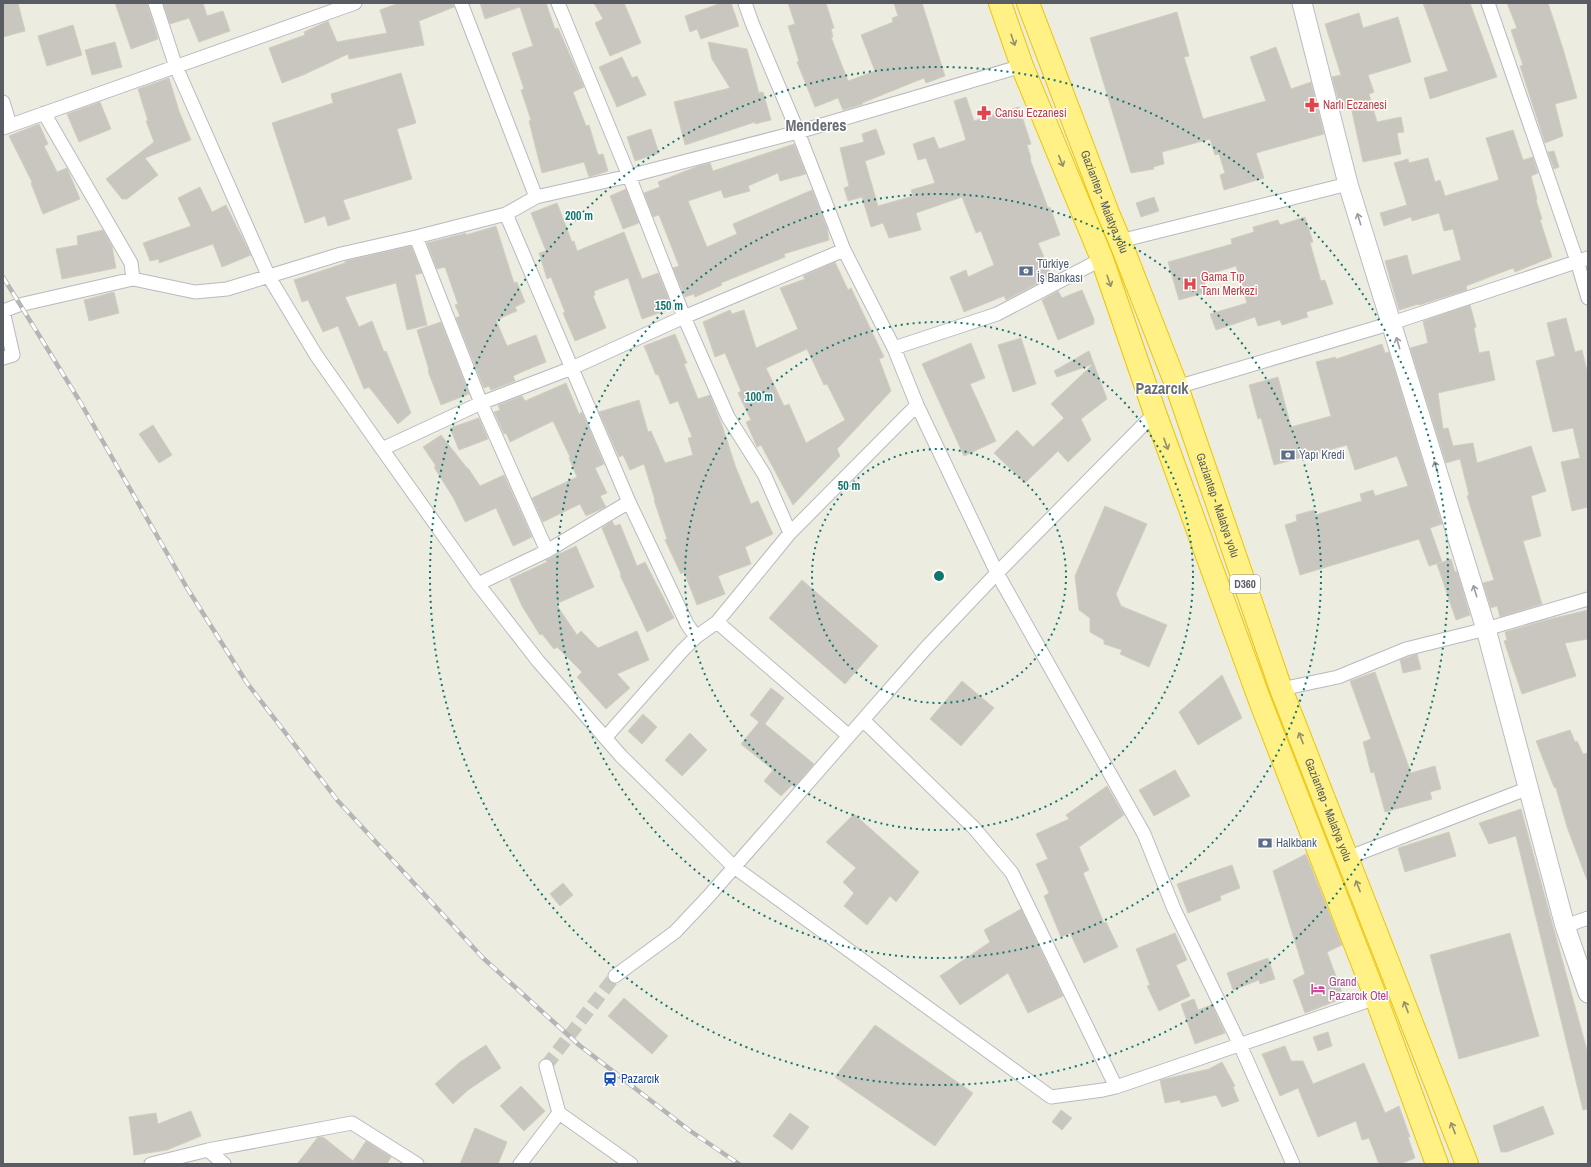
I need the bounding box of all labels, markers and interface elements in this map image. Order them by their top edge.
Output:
one-way arrow [1010,33,1017,46]
pharmacy icon: Narlı Eczanesi [1304,97,1320,113]
place label: Narlı Eczanesi [1323,97,1387,113]
pharmacy icon: Cansu Eczanesi [976,105,992,121]
place label: Cansu Eczanesi [995,105,1067,121]
district label: Menderes [785,114,847,136]
street label: Gaziantep - Malatya yolu [1077,148,1132,256]
one-way arrow [1058,154,1066,166]
text: 200 m [565,208,593,224]
one-way arrow [1355,212,1362,225]
place label: Türkiye İş Bankası [1037,256,1083,286]
bank icon: Türkiye İş Bankası [1018,263,1034,279]
place label: Gama Tıp Tanı Merkezi [1201,269,1258,299]
one-way arrow [1106,275,1114,287]
hospital icon: Gama Tıp Tanı Merkezi [1182,276,1198,292]
text: 150 m [655,298,683,314]
one-way arrow [1394,337,1401,350]
district label: Pazarcık [1135,377,1189,399]
text: 100 m [745,389,773,405]
one-way arrow [1162,437,1170,449]
bank icon: Yapı Kredi [1280,447,1296,463]
place label: Yapı Kredi [1299,447,1345,463]
street label: Gaziantep - Malatya yolu [1192,451,1243,560]
one-way arrow [1432,461,1439,474]
text: 50 m [838,478,860,494]
centre of rings [932,569,946,583]
road number: D360 [1230,575,1260,593]
one-way arrow [1471,585,1478,598]
one-way arrow [1296,733,1304,745]
street label: Gaziantep - Malatya yolu [1301,756,1356,864]
bank icon: Halkbank [1257,835,1273,851]
place label: Halkbank [1276,835,1317,851]
one-way arrow [1354,880,1362,892]
place label: Grand Pazarcık Otel [1329,974,1388,1004]
hotel icon: Grand Pazarcık Otel [1310,981,1326,997]
one-way arrow [1401,1001,1409,1013]
station icon: Pazarcık [602,1071,618,1087]
place label: Pazarcık [621,1071,659,1087]
one-way arrow [1449,1122,1456,1134]

